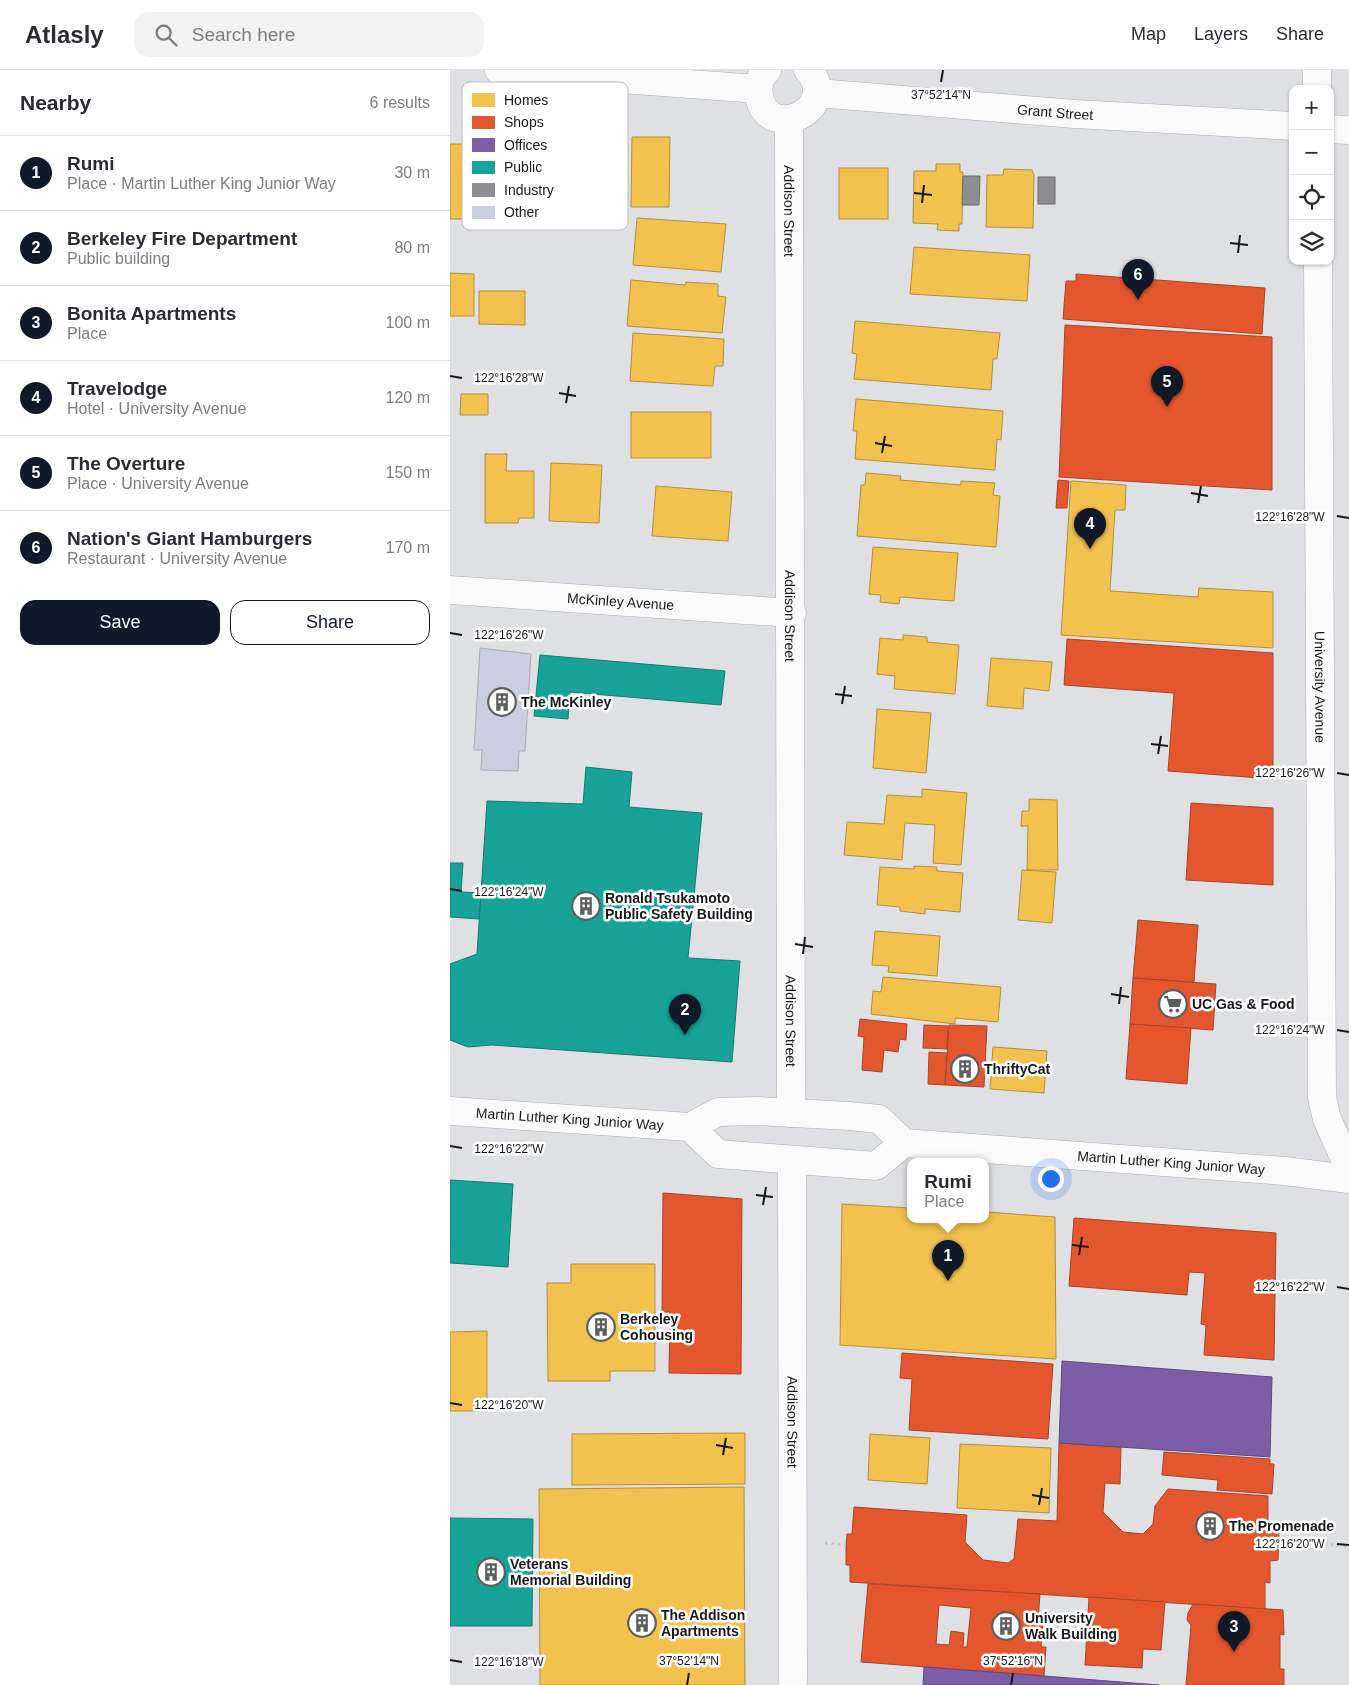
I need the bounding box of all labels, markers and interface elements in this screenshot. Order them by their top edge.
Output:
search box [134,12,484,57]
text: Atlasly [25,21,104,48]
icon: search [152,21,180,49]
text: Search here [192,24,295,45]
text: Map [1131,24,1166,44]
text: Layers [1194,24,1248,44]
text: Share [1276,24,1324,44]
legend [462,82,628,230]
map controls [1289,85,1334,265]
button: + [1289,85,1334,130]
text: 37°52'14"N [911,88,971,102]
text: Nearby [20,91,91,114]
text: Homes [504,92,548,108]
text: 6 results [370,94,430,111]
street label: Grant Street [1017,101,1094,123]
text: Shops [504,114,544,130]
button: − [1289,130,1334,175]
text: Offices [504,137,547,153]
text: Rumi [67,153,115,174]
text: Public [504,159,542,175]
text: 1 [32,164,40,181]
text: 30 m [394,164,430,181]
street label: Addison Street [781,165,797,257]
text: Place · Martin Luther King Junior Way [67,175,336,192]
button: locate [1289,175,1334,220]
text: Industry [504,182,554,198]
text: Other [504,204,539,220]
button: layers [1289,220,1334,265]
text: Berkeley Fire Department [67,228,297,249]
text: 2 [32,239,40,256]
text: 80 m [394,239,430,256]
text: Public building [67,250,170,267]
pin: 6 [1122,259,1154,300]
text: Bonita Apartments [67,303,236,324]
text: 3 [32,314,40,331]
text: 100 m [386,314,430,331]
text: Place [67,325,107,342]
pin: 5 [1151,366,1183,407]
text: 122°16'28"W [474,371,544,385]
text: Travelodge [67,378,167,399]
text: 4 [32,389,40,406]
text: 120 m [386,389,430,406]
text: Hotel · University Avenue [67,400,246,417]
text: The Overture [67,453,185,474]
text: 5 [32,464,40,481]
text: 150 m [386,464,430,481]
text: Place · University Avenue [67,475,249,492]
pin: 4 [1074,508,1106,549]
text: 122°16'28"W [1255,510,1325,524]
text: Nation's Giant Hamburgers [67,528,312,549]
text: 6 [32,539,40,556]
text: 170 m [386,539,430,556]
text: Restaurant · University Avenue [67,550,287,567]
street label: Addison Street [782,570,798,662]
street label: McKinley Avenue [567,590,675,613]
button: Save [20,600,220,645]
button: Share [230,600,430,645]
text: 122°16'26"W [474,628,544,642]
street label: University Avenue [1312,631,1328,743]
building icon: The McKinley [487,687,517,717]
place label: The McKinley [521,694,611,710]
text: 122°16'26"W [1255,766,1325,780]
text: 122°16'24"W [474,885,544,899]
place label: Ronald Tsukamoto Public Safety Building [605,890,753,922]
building icon: Ronald Tsukamoto Public Safety Building [571,891,601,921]
street label: Addison Street [783,975,799,1067]
supermarket icon: UC Gas & Food [1158,989,1188,1019]
pin: 2 [669,994,701,1035]
place label: UC Gas & Food [1192,996,1295,1012]
text: 122°16'24"W [1255,1023,1325,1037]
building icon: ThriftyCat [950,1054,980,1084]
place label: ThriftyCat [984,1061,1050,1077]
street label: Martin Luther King Junior Way [475,1105,664,1133]
text: 122°16'22"W [474,1142,544,1156]
street label: Martin Luther King Junior Way [1077,1148,1265,1177]
popup [907,1158,989,1223]
your location [1038,1166,1064,1192]
text: Rumi [924,1171,972,1192]
text: Place [924,1193,964,1210]
pin: 1 [932,1240,964,1281]
text: 122°16'22"W [1255,1280,1325,1294]
place label: Berkeley Cohousing [620,1311,693,1343]
building icon: Berkeley Cohousing [586,1312,616,1342]
street label: Addison Street [784,1376,801,1468]
text: 122°16'20"W [474,1398,544,1412]
building icon: The Promenade [1195,1511,1225,1541]
place label: The Promenade [1229,1518,1334,1534]
text: 122°16'20"W [1255,1537,1325,1551]
place label: Veterans Memorial Building [510,1556,631,1588]
building icon: Veterans Memorial Building [476,1557,506,1587]
place label: The Addison Apartments [661,1607,745,1639]
building icon: The Addison Apartments [627,1608,657,1638]
place label: University Walk Building [1025,1610,1117,1642]
building icon: University Walk Building [991,1611,1021,1641]
pin: 3 [1218,1611,1250,1652]
text: 37°52'14"N [659,1654,719,1668]
text: 37°52'16"N [983,1654,1043,1668]
text: 122°16'18"W [474,1655,544,1669]

